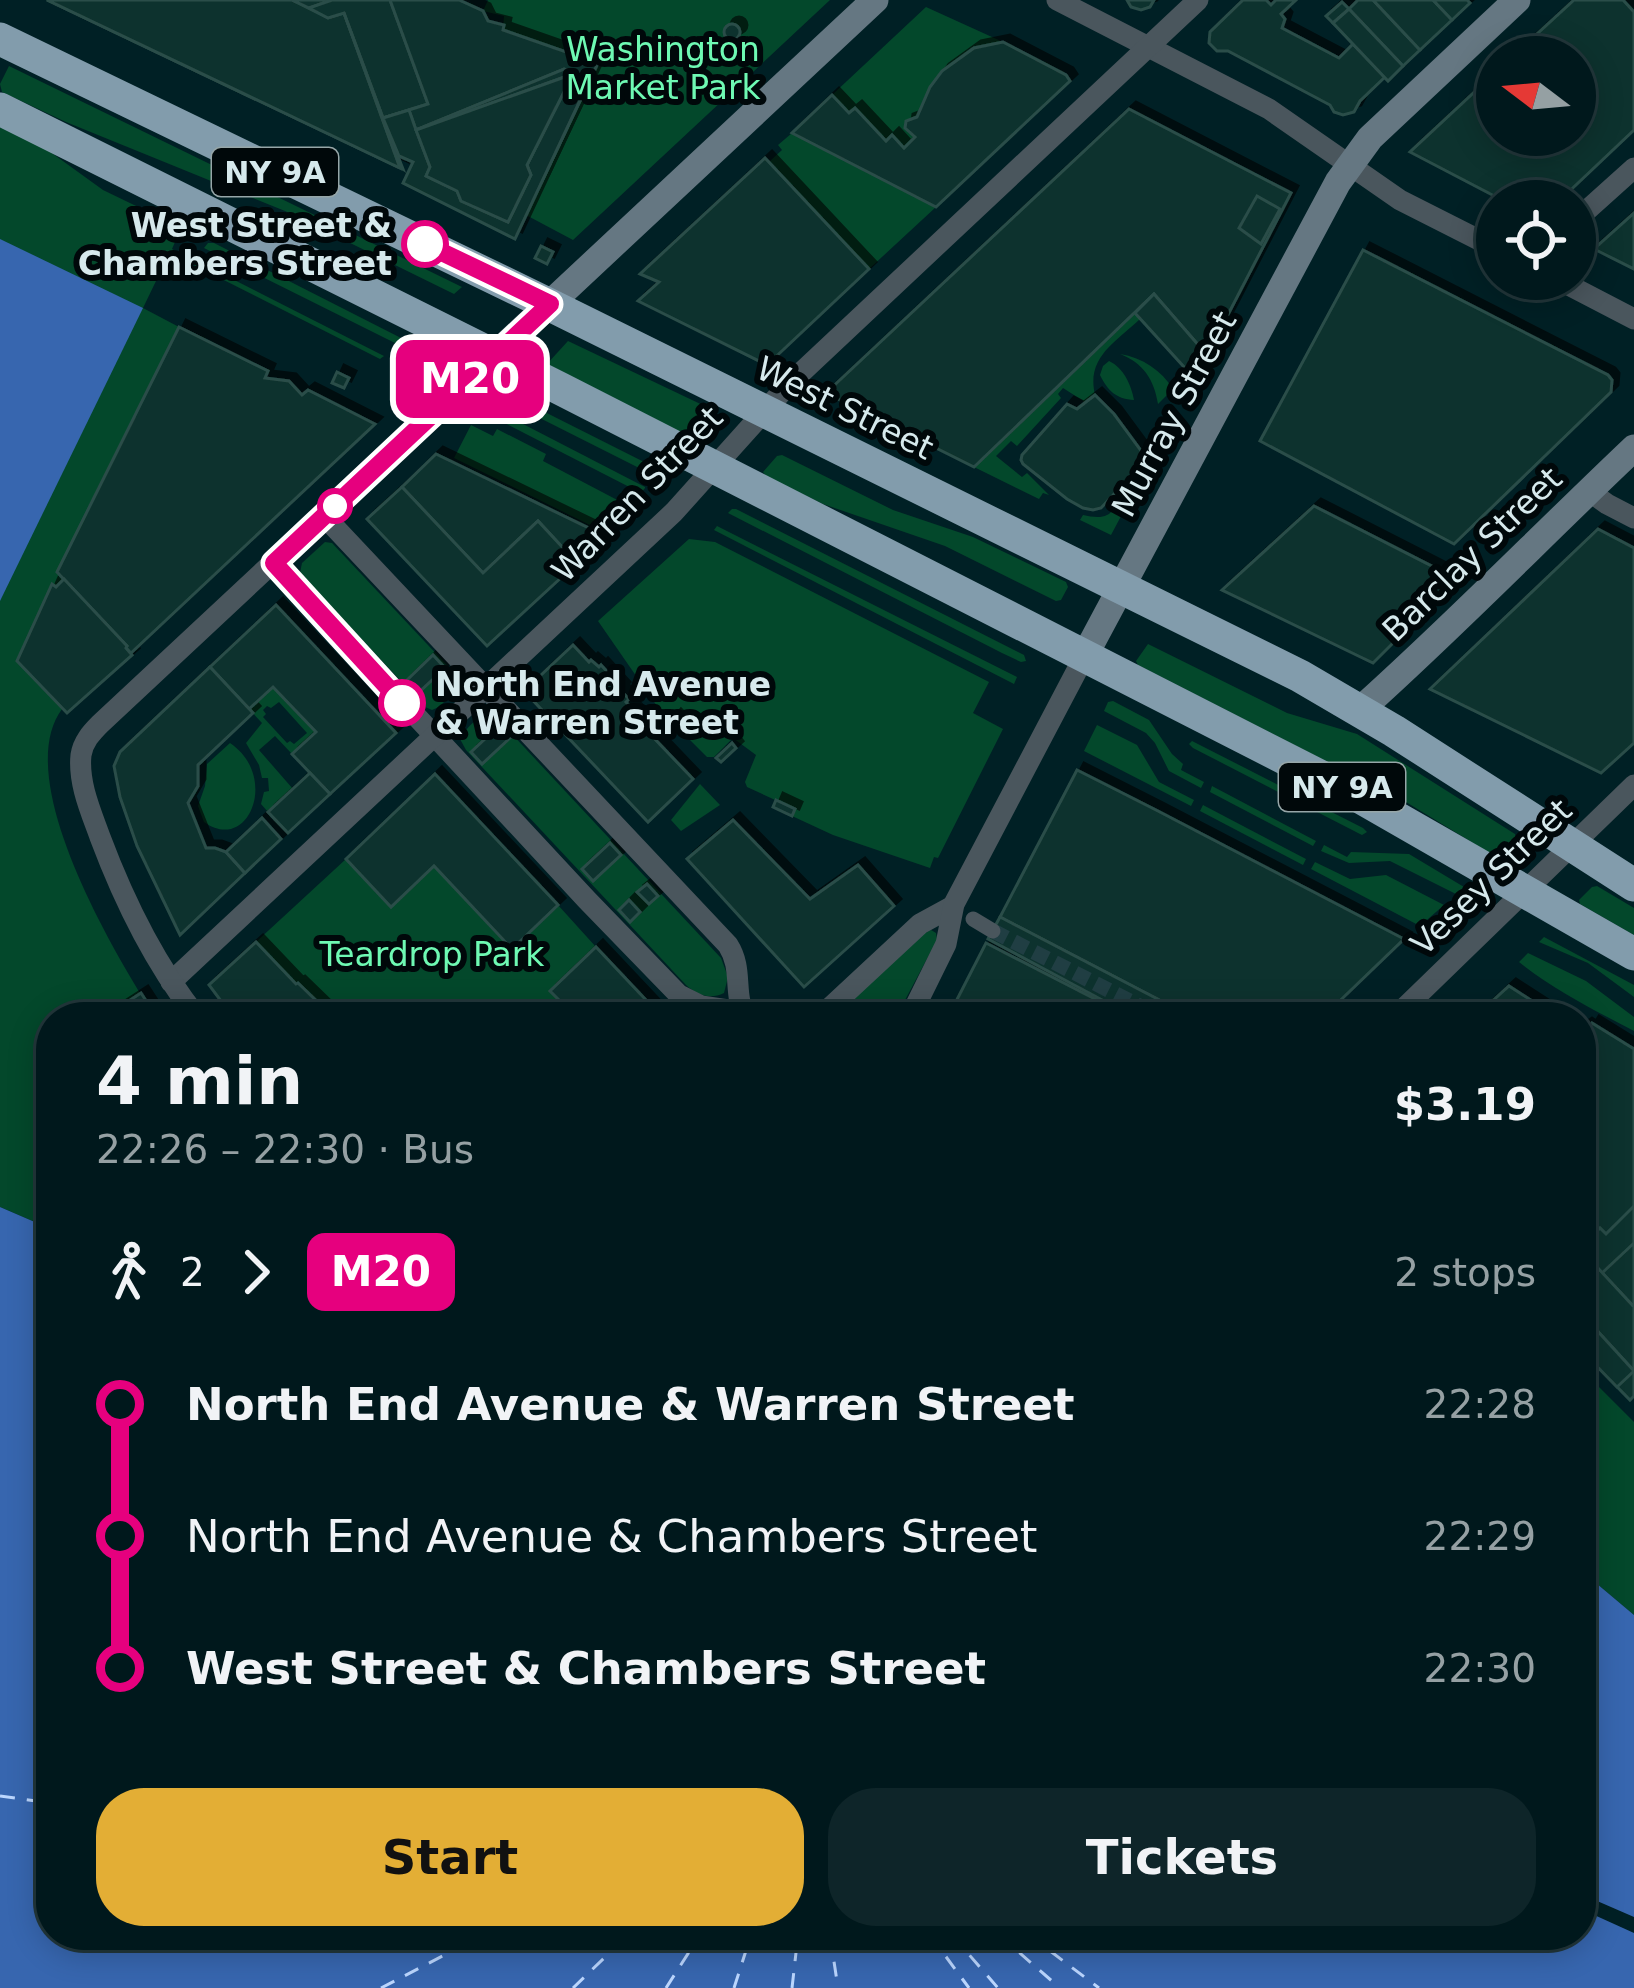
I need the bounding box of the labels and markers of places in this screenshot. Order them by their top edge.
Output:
place label: West Street & Chambers Street [78,206,392,283]
marker: West Street & Chambers Street [403,222,447,266]
unlabelled marker [319,490,351,522]
place label: North End Avenue & Warren Street [435,665,771,742]
marker: North End Avenue & Warren Street [380,681,424,725]

